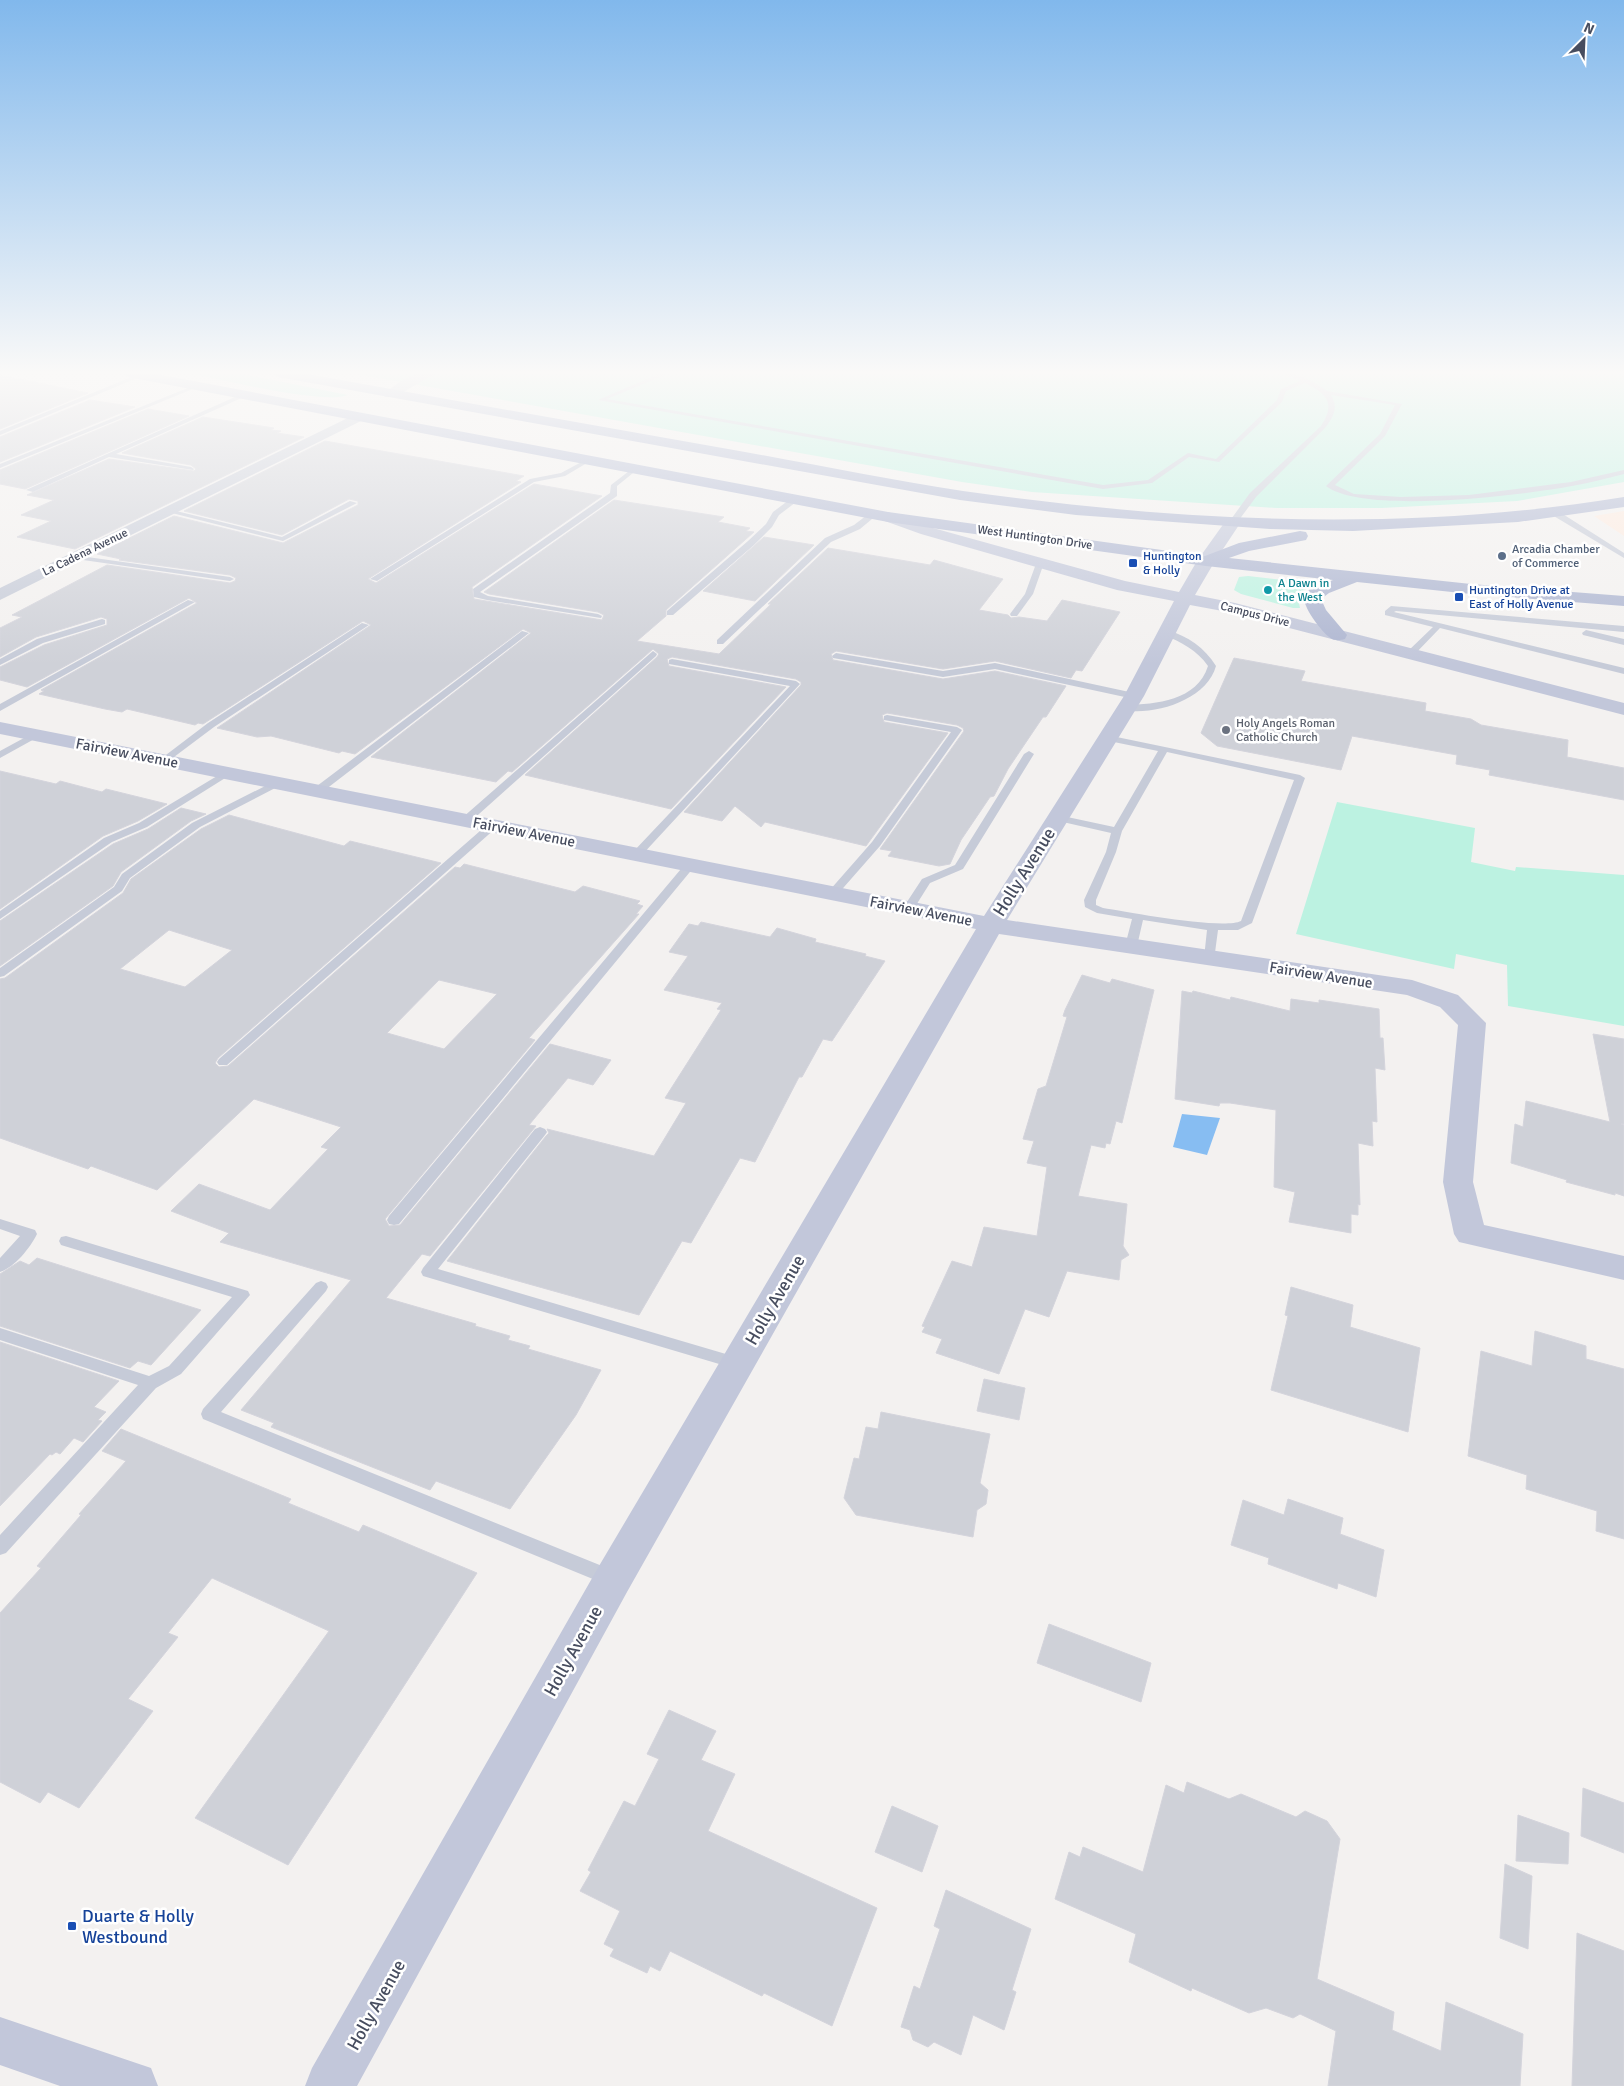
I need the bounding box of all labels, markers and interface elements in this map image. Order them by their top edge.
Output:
north arrow [1559,15,1609,65]
text: N [1581,19,1597,38]
street label: West Huntington Drive [977,522,1093,553]
street label: La Cadena Avenue [40,525,130,580]
place label: Arcadia Chamber of Commerce [1512,542,1600,571]
place label: Huntington & Holly [1143,549,1202,578]
marker: Arcadia Chamber of Commerce [1496,550,1508,562]
marker: Huntington & Holly [1127,557,1139,569]
place label: A Dawn in the West [1278,576,1329,605]
place label: Huntington Drive at East of Holly Avenue [1469,583,1574,612]
marker: A Dawn in the West [1262,584,1274,596]
marker: Huntington Drive at East of Holly Avenue [1453,591,1465,603]
street label: Campus Drive [1219,599,1291,630]
place label: Holy Angels Roman Catholic Church [1236,716,1335,745]
marker: Holy Angels Roman Catholic Church [1220,724,1232,736]
street label: Fairview Avenue [74,734,180,772]
street label: Fairview Avenue [471,813,577,851]
street label: Holly Avenue [988,824,1060,920]
street label: Fairview Avenue [868,892,974,930]
street label: Fairview Avenue [1268,958,1374,992]
street label: Holly Avenue [740,1251,810,1349]
street label: Holly Avenue [539,1602,607,1700]
place label: Duarte & Holly Westbound [82,1905,195,1948]
marker: Duarte & Holly Westbound [66,1920,78,1932]
street label: Holly Avenue [342,1956,410,2054]

